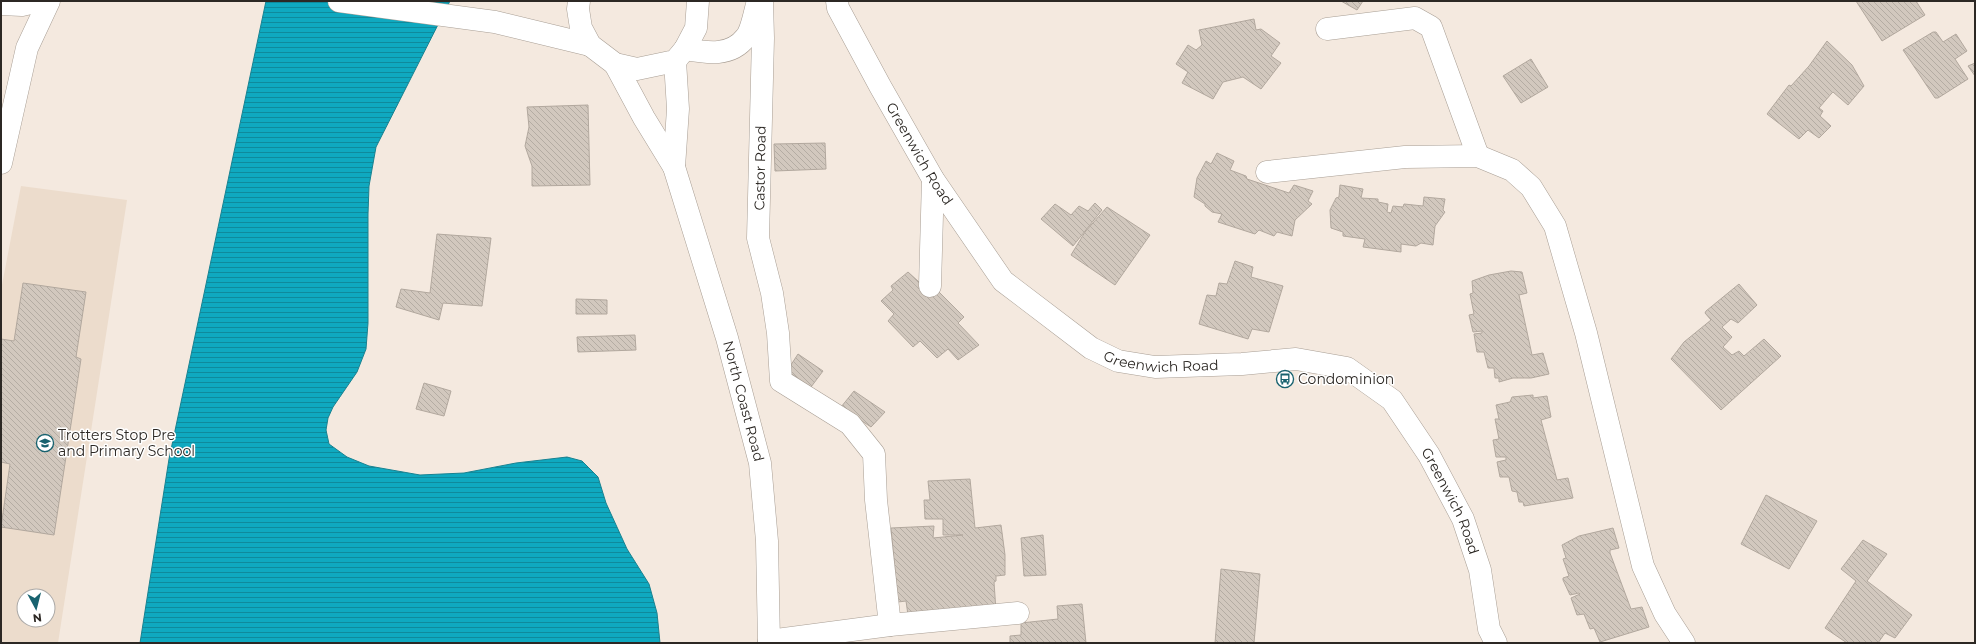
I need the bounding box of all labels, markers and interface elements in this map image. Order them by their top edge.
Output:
street label: Greenwich Road [882,99,957,208]
street label: Castor Road [750,125,770,211]
street label: North Coast Road [719,339,768,463]
street label: Greenwich Road [1101,346,1219,376]
bus stop icon: Condominion [1275,369,1295,389]
place label: Condominion [1298,370,1394,388]
place label: Trotters Stop Pre and Primary School [58,426,195,460]
school or university icon: Trotters Stop Pre and Primary School [35,433,55,453]
street label: Greenwich Road [1418,444,1483,557]
north arrow [16,588,56,628]
text: N [32,610,42,625]

